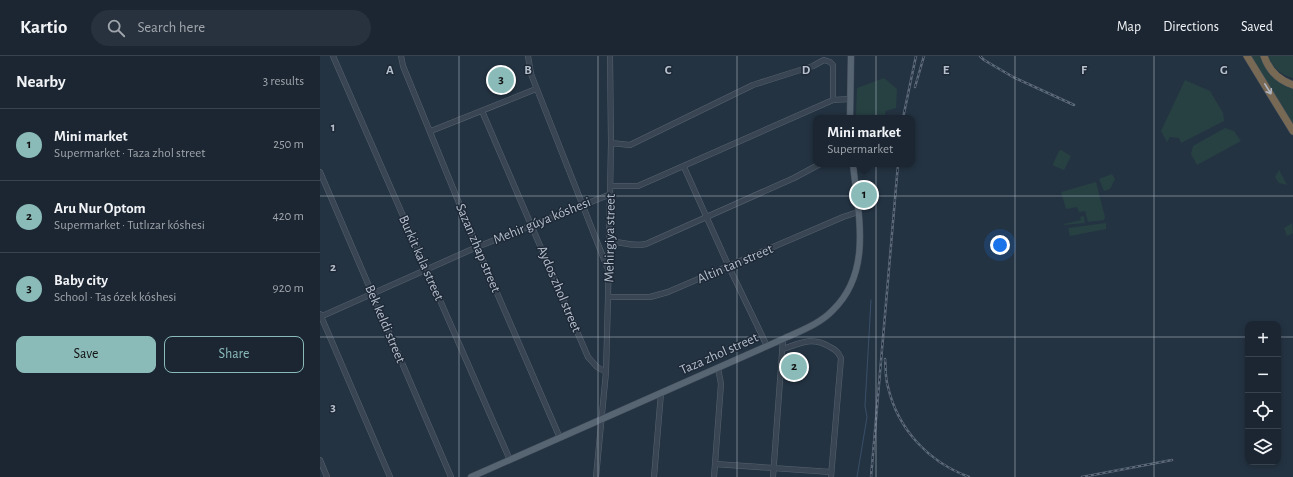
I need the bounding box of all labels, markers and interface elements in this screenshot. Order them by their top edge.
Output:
search box [91,10,371,46]
icon: search [105,17,127,39]
text: Kartio [20,18,67,37]
text: Search here [137,20,205,35]
text: Map [1117,20,1141,34]
text: Directions [1163,20,1219,34]
text: Saved [1241,20,1273,34]
text: A [386,64,394,77]
text: B [524,64,532,77]
text: C [665,64,672,77]
text: D [802,64,811,77]
text: E [943,64,950,77]
text: F [1081,64,1088,77]
text: G [1220,64,1228,77]
pin: 3 [488,65,514,95]
text: Nearby [16,73,66,90]
text: 3 results [263,75,304,88]
one-way arrow [1264,83,1272,95]
popup [813,115,915,167]
text: 1 [331,121,335,134]
text: Mini market [827,125,901,140]
text: Mini market [54,129,128,144]
text: 1 [27,138,31,151]
text: 250 m [273,138,304,151]
text: Supermarket [827,143,893,156]
text: Supermarket · Taza zhol street [54,147,205,160]
pin: 1 [851,180,877,210]
street label: Mehirgiya street [602,193,618,282]
street label: Mehir gúyа kóshesi [491,195,593,247]
text: Aru Nur Optom [54,201,146,216]
street label: Sazan zhap street [453,202,503,295]
text: 2 [26,210,32,223]
text: 420 m [272,210,304,223]
street label: Burkit kala street [396,213,446,303]
text: Supermarket · Tutlızar kóshesi [54,219,205,232]
your location [990,235,1010,255]
street label: Altin tan street [695,242,775,286]
street label: Aydos zhol street [534,244,584,335]
text: 2 [330,261,336,274]
text: Baby city [54,273,108,288]
text: 3 [26,282,32,295]
text: 920 m [273,282,304,295]
street label: Bek keldi street [362,283,408,365]
text: School · Tas ózek kóshesi [54,291,176,304]
map controls [1245,321,1281,465]
button: + [1245,321,1281,357]
street label: Taza zhol street [678,330,761,378]
button: Save [16,336,156,373]
button: Share [164,336,304,373]
pin: 2 [781,352,807,382]
button: − [1245,357,1281,393]
button: locate [1245,393,1281,429]
text: 3 [330,401,336,414]
button: layers [1245,429,1281,465]

